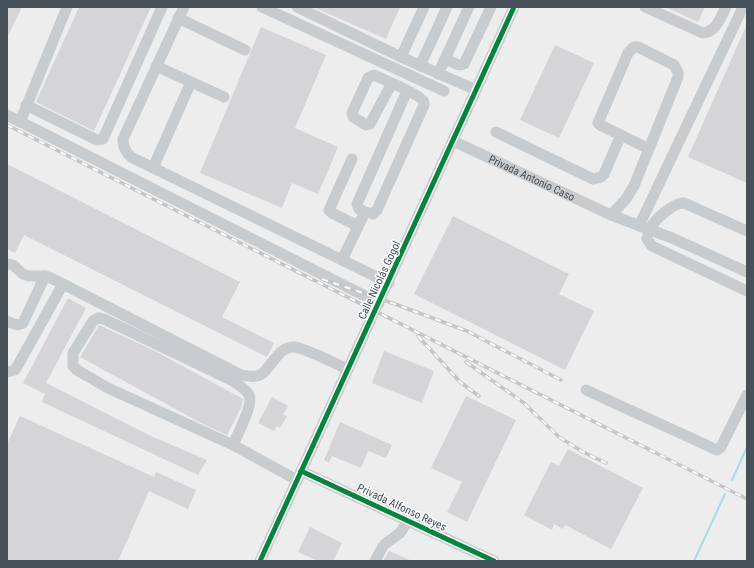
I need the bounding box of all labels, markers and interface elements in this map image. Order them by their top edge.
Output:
street label: Privada Antonio Caso [486,153,577,204]
street label: Calle Nicolás Gogol [356,239,403,321]
street label: Privada Alfonso Reyes [355,481,448,534]

